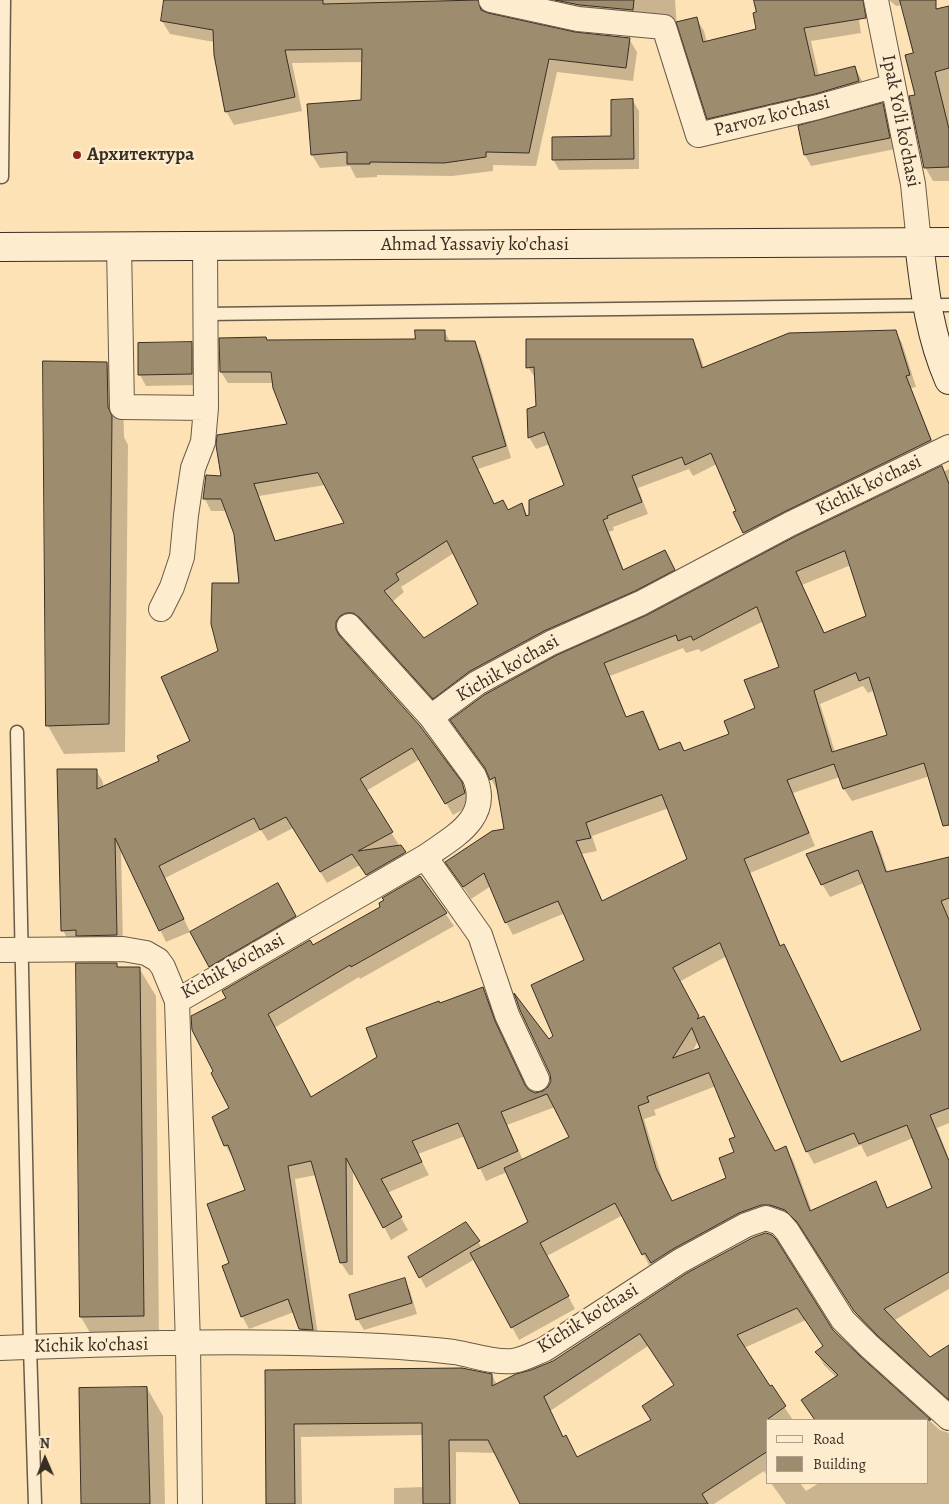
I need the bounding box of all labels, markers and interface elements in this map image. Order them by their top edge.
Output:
street label: Ipak Yo'li ko'chasi [876,53,924,189]
street label: Parvoz koʻchasi [712,92,832,142]
place label: Архитектура [87,144,194,166]
marker: Архитектура [71,149,83,161]
street label: Ahmad Yassaviy ko'chasi [381,234,569,256]
street label: Kichik ko'chasi [812,451,926,521]
street label: Kichik ko'chasi [453,630,563,708]
street label: Kichik ko'chasi [177,929,289,1005]
street label: Kichik ko'chasi [533,1279,643,1359]
street label: Kichik ko'chasi [33,1334,149,1358]
legend [766,1419,929,1484]
text: Road [813,1429,844,1449]
north arrow [20,1434,70,1484]
text: N [39,1434,50,1453]
text: Building [813,1454,866,1474]

